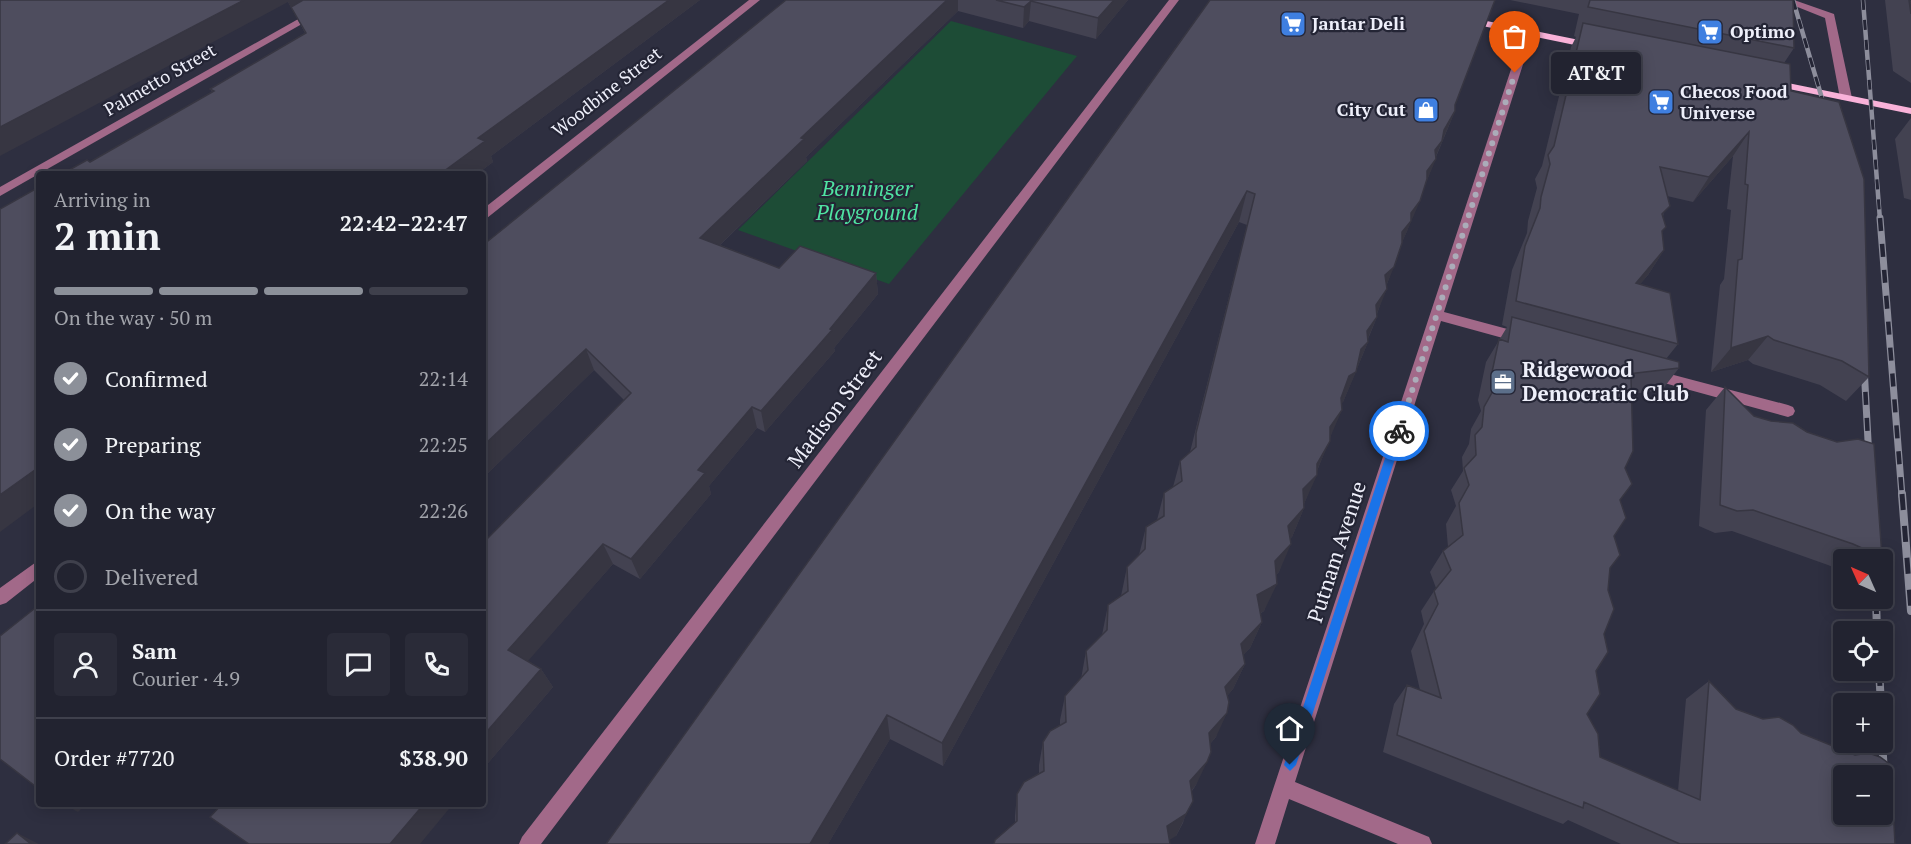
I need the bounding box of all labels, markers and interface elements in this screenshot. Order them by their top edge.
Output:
supermarket icon: Jantar Deli [1278,9,1308,39]
place label: Jantar Deli [1312,11,1405,35]
pin [1489,11,1540,73]
supermarket icon: Optimo [1695,17,1725,47]
place label: Optimo [1730,19,1795,43]
icon: bag [1498,20,1531,53]
street label: Palmetto Street [99,37,220,121]
street label: Woodbine Street [547,41,666,142]
callout: AT&T [1551,52,1641,94]
text: AT&T [1567,59,1625,86]
place label: Checos Food Universe [1680,79,1788,124]
supermarket icon: Checos Food Universe [1646,87,1676,117]
shop icon: City Cut [1411,95,1441,125]
place label: City Cut [1337,97,1406,121]
park label: Benninger Playground [815,174,919,226]
text: Arriving in [54,186,150,213]
text: 22:42–22:47 [340,208,468,237]
text: 2 min [54,209,161,261]
text: On the way · 50 m [54,304,212,331]
street label: Madison Street [781,343,888,473]
place label: Ridgewood Democratic Club [1522,355,1689,407]
icon: check [54,362,87,395]
text: Confirmed [105,364,208,393]
text: 22:14 [419,365,468,392]
office icon: Ridgewood Democratic Club [1488,367,1518,397]
courier [1369,401,1429,461]
icon: bike [1383,415,1416,448]
icon: check [54,428,87,461]
text: Preparing [105,430,201,459]
text: 22:25 [419,431,468,458]
street label: Putnam Avenue [1300,477,1372,626]
icon: check [54,494,87,527]
text: On the way [105,496,215,525]
text: 22:26 [419,497,468,524]
north arrow [1833,549,1893,609]
map controls [1833,549,1893,825]
text: Delivered [105,562,198,591]
button: locate [1833,621,1893,681]
button: person [54,633,117,696]
button: chat [327,633,390,696]
button: phone [405,633,468,696]
text: Sam [132,636,177,665]
text: Courier · 4.9 [132,665,240,692]
button: + [1833,693,1893,753]
pin [1264,703,1315,765]
icon: home [1273,712,1306,745]
text: Order #7720 [54,743,174,772]
text: $38.90 [399,743,468,772]
button: − [1833,765,1893,825]

